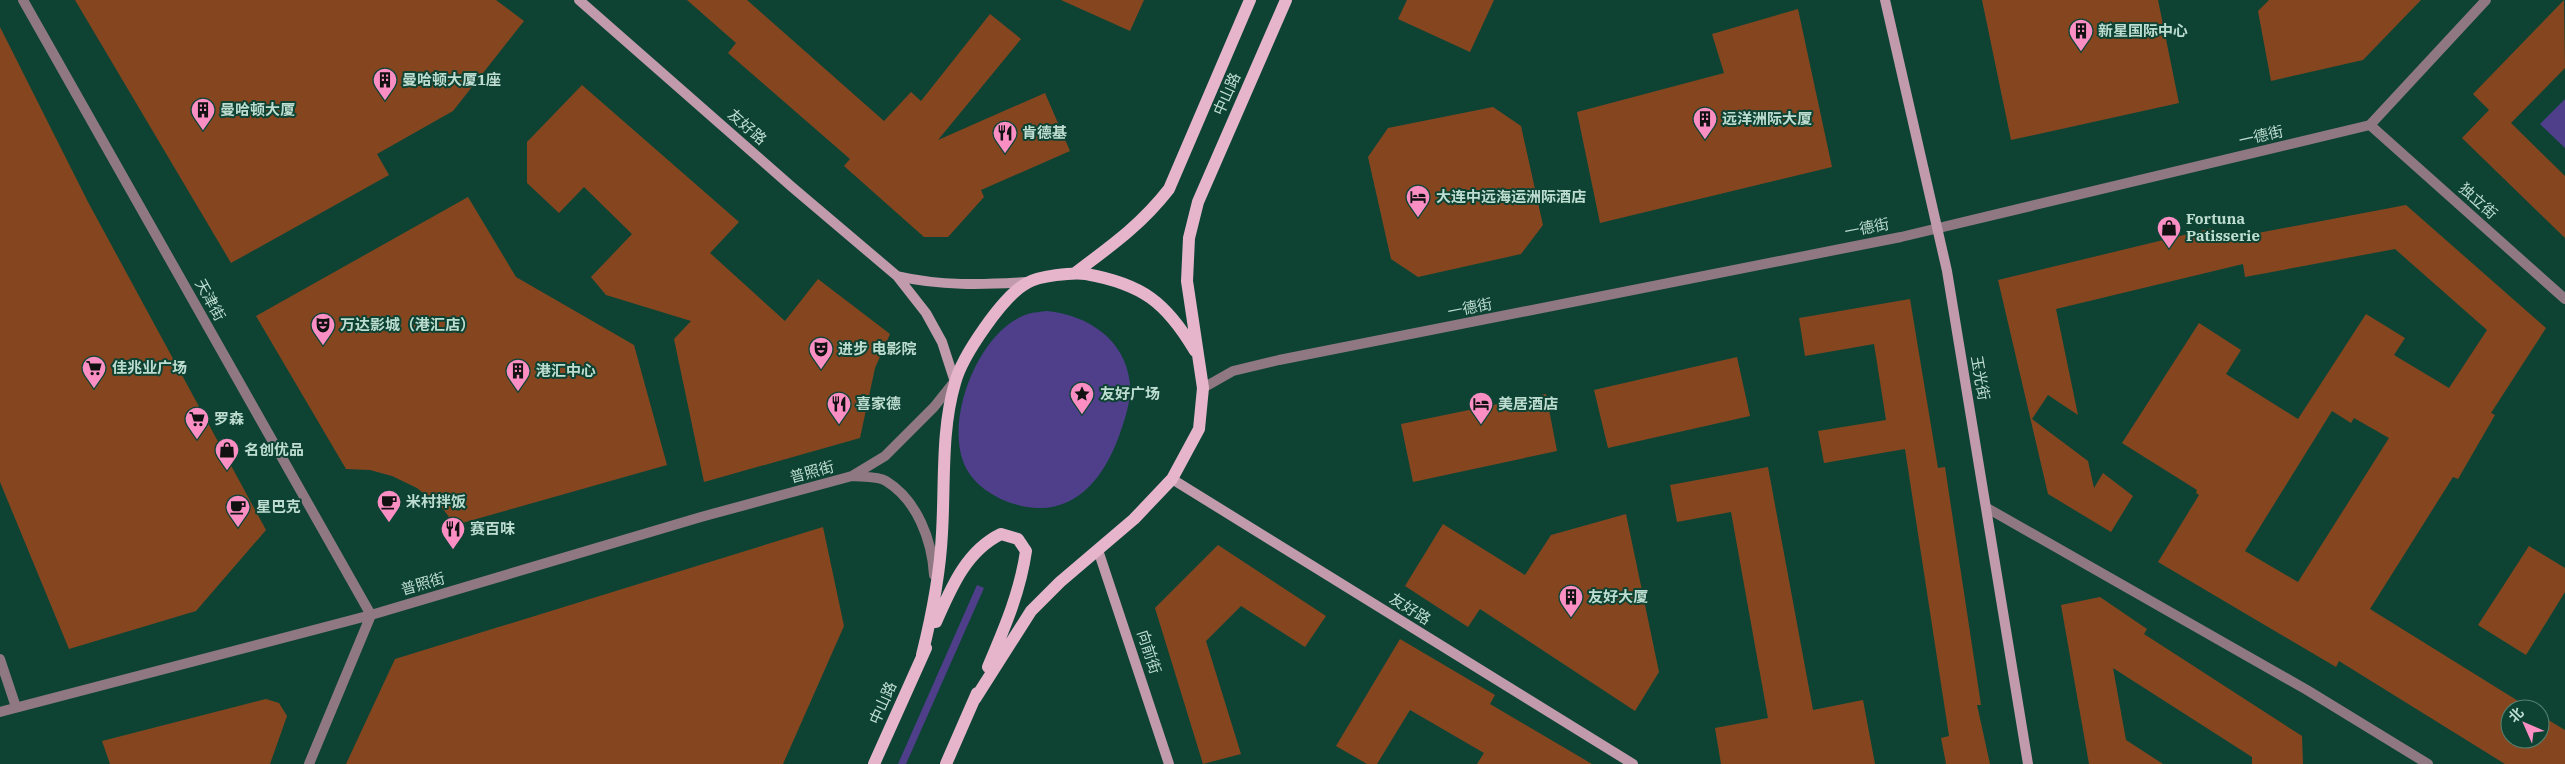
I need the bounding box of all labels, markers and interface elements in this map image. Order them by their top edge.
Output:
building icon: 新星国际中心 [2068,18,2094,52]
place label: 新星国际中心 [2098,21,2188,40]
building icon: 曼哈顿大厦1座 [372,67,398,101]
street label: 中山路 [1209,69,1244,118]
place label: 曼哈顿大厦1座 [402,70,501,89]
building icon: 曼哈顿大厦 [190,97,216,131]
place label: 曼哈顿大厦 [220,100,295,119]
street label: 友好路 [724,105,771,149]
building icon: 远洋洲际大厦 [1692,106,1718,140]
place label: 远洋洲际大厦 [1722,109,1812,128]
restaurant icon: 肯德基 [992,120,1018,154]
street label: 一德街 [2237,121,2285,150]
place label: 肯德基 [1022,123,1067,142]
street label: 独立街 [2455,179,2501,223]
hotel icon: 大连中远海运洲际酒店 [1405,184,1431,218]
place label: 大连中远海运洲际酒店 [1436,187,1586,206]
place label: Fortuna Patisserie [2186,209,2260,245]
street label: 一德街 [1843,214,1891,241]
shop icon: Fortuna Patisserie [2156,215,2182,249]
street label: 天津街 [191,275,230,324]
street label: 一德街 [1446,294,1494,321]
theatre icon: 万达影城（港汇店） [310,312,336,346]
place label: 万达影城（港汇店） [340,315,475,334]
theatre icon: 进步 电影院 [808,336,834,370]
place label: 进步 电影院 [838,339,916,358]
street label: 玉光街 [1967,354,1994,402]
supermarket icon: 佳兆业广场 [81,355,107,389]
place label: 佳兆业广场 [112,358,187,377]
building icon: 港汇中心 [505,358,531,392]
place label: 港汇中心 [536,361,596,380]
place icon: 友好广场 [1069,381,1095,415]
place label: 友好广场 [1100,384,1160,403]
restaurant icon: 喜家德 [826,391,852,425]
hotel icon: 美居酒店 [1468,391,1494,425]
place label: 喜家德 [856,394,901,413]
place label: 美居酒店 [1498,394,1558,413]
supermarket icon: 罗森 [184,406,210,440]
place label: 罗森 [214,409,244,428]
shop icon: 名创优品 [214,437,240,471]
place label: 名创优品 [244,440,304,459]
street label: 普照街 [788,457,836,487]
cafe icon: 米村拌饭 [376,489,402,523]
place label: 米村拌饭 [406,492,466,511]
cafe icon: 星巴克 [225,494,251,528]
place label: 星巴克 [256,497,301,516]
restaurant icon: 赛百味 [440,516,466,550]
place label: 赛百味 [470,519,515,538]
street label: 普照街 [399,568,447,599]
building icon: 友好大厦 [1558,584,1584,618]
place label: 友好大厦 [1588,587,1648,606]
street label: 友好路 [1386,589,1434,629]
street label: 向前街 [1133,628,1165,676]
street label: 中山路 [865,678,900,727]
north arrow [2500,699,2550,749]
text: 北 [2504,703,2527,726]

